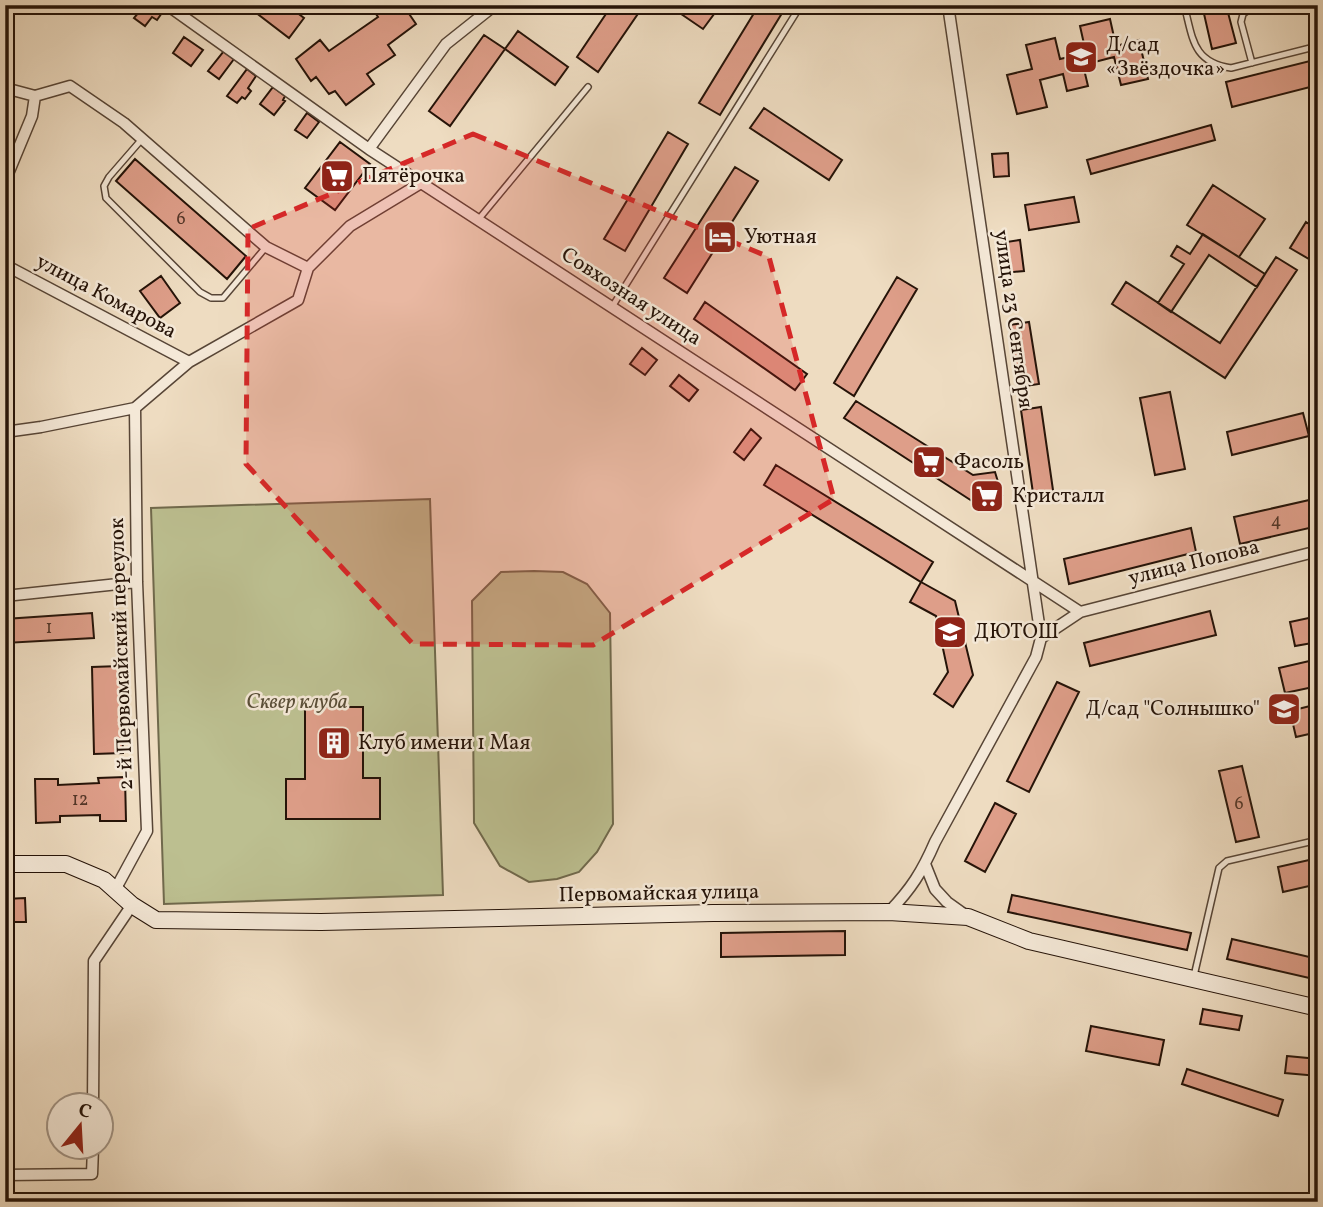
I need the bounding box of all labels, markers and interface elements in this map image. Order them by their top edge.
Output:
place label: Д/сад «Звёздочка» [1106,31,1225,84]
school or university icon: Д/сад «Звёздочка» [1062,38,1100,76]
supermarket icon: Пятёрочка [318,157,356,195]
place label: Пятёрочка [362,162,465,191]
house number: 6 [176,207,186,232]
hotel icon: Уютная [701,218,739,256]
place label: Уютная [744,223,817,252]
street label: улица 23 Сентября [986,228,1040,410]
street label: Совхозная улица [555,241,707,353]
street label: улица Комарова [31,248,181,346]
supermarket icon: Фасоль [910,443,948,481]
place label: Фасоль [954,448,1024,477]
supermarket icon: Кристалл [968,477,1006,515]
place label: Кристалл [1012,482,1104,511]
house number: 4 [1271,509,1281,534]
street label: 2-й Первомайский переулок [103,517,141,791]
street label: улица Попова [1126,533,1262,593]
school or university icon: ДЮТОШ [931,613,969,651]
house number: 1 [46,616,52,641]
place label: ДЮТОШ [974,618,1059,647]
park label: Сквер клуба [246,688,348,717]
school or university icon: Д/сад "Солнышко" [1265,690,1303,728]
place label: Д/сад "Солнышко" [1086,695,1260,724]
building icon: Клуб имени 1 Мая [315,724,353,762]
place label: Клуб имени 1 Мая [358,729,530,758]
house number: 12 [72,788,88,813]
house number: 6 [1234,792,1244,817]
street label: Первомайская улица [558,878,760,910]
north arrow [46,1092,116,1162]
text: С [75,1097,94,1126]

